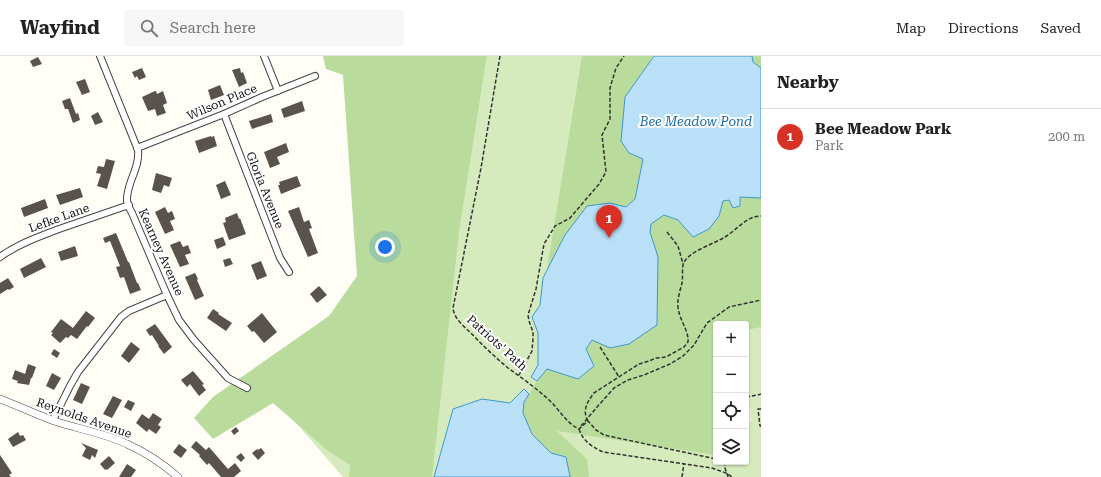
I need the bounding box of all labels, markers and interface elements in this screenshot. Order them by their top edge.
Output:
search box [124,10,404,46]
text: Wayfind [20,16,100,39]
icon: search [138,17,160,39]
text: Search here [170,19,256,37]
text: Map [896,20,926,36]
text: Directions [948,20,1018,36]
text: Saved [1040,20,1081,36]
text: Nearby [777,72,839,92]
street label: Wilson Place [185,81,259,123]
water label: Bee Meadow Pond [639,114,752,129]
text: Bee Meadow Park [815,120,951,138]
text: 1 [786,129,794,144]
text: 200 m [1048,129,1085,144]
text: Park [815,138,844,153]
street label: Gloria Avenue [243,150,287,231]
street label: Lefke Lane [27,200,92,235]
pin: 1 [596,205,622,238]
street label: Kearney Avenue [136,206,187,298]
your location [375,237,395,257]
street label: Patriots' Path [464,312,530,374]
map controls [713,321,749,465]
button: + [713,321,749,357]
button: − [713,357,749,393]
button: locate [713,393,749,429]
street label: Reynolds Avenue [34,395,134,441]
button: layers [713,429,749,465]

